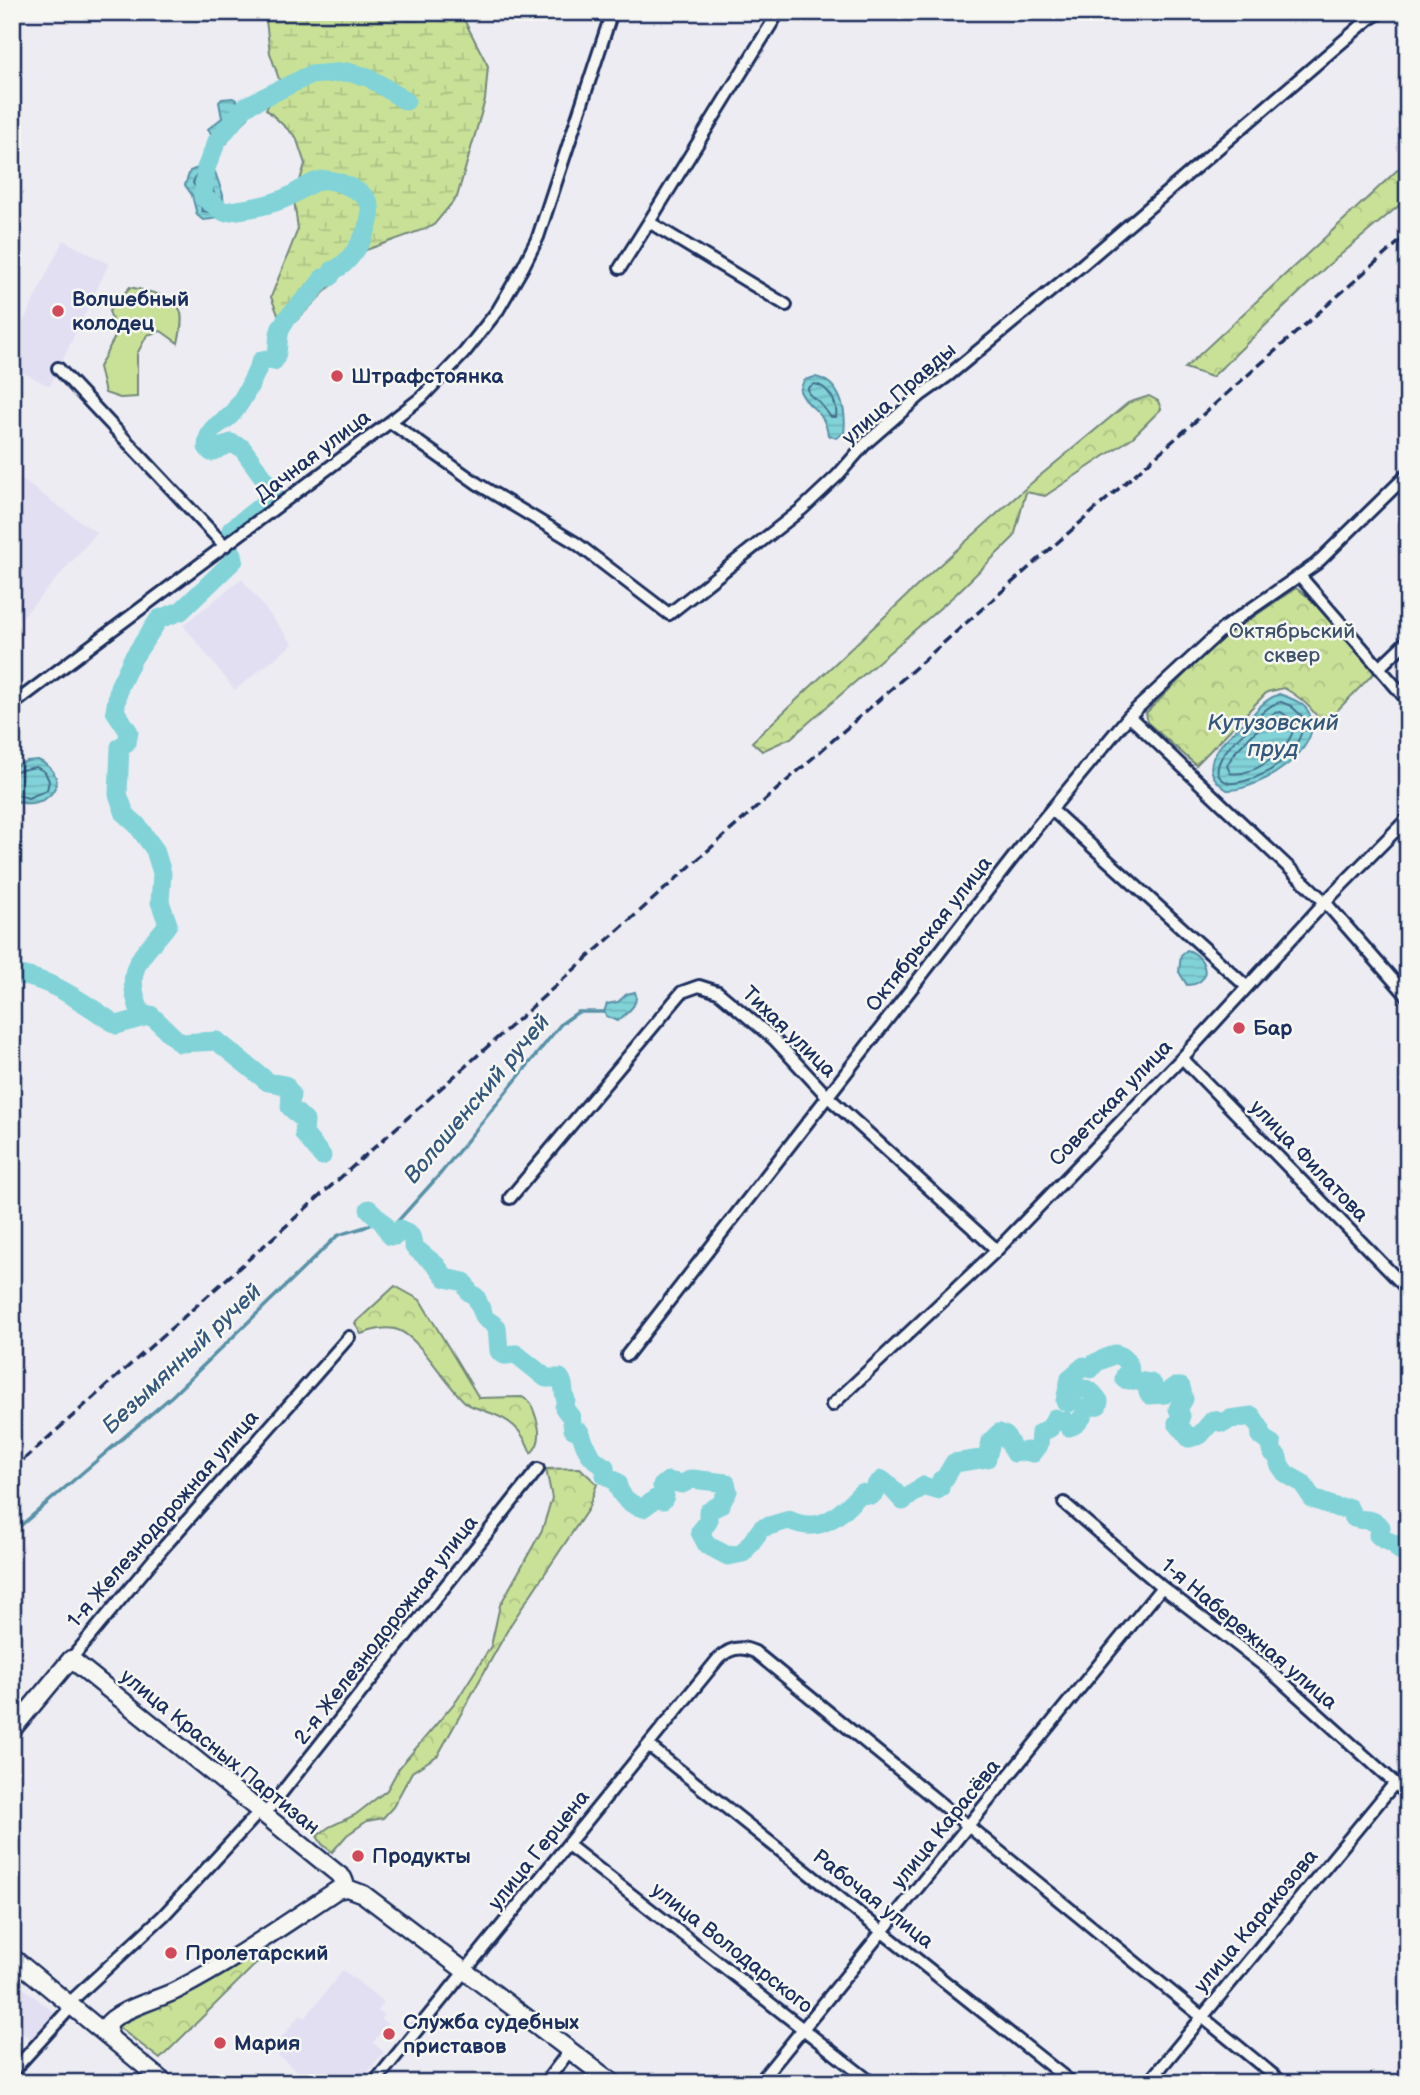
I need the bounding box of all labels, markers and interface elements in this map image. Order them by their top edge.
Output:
place label: Волшебный колодец [72,287,189,336]
marker: Волшебный колодец [50,303,66,319]
street label: улица Правды [837,338,961,450]
place label: Штрафстоянка [351,364,504,389]
marker: Штрафстоянка [329,368,345,384]
street label: Дачная улица [250,404,376,507]
park label: Октябрьский сквер [1229,619,1355,668]
water label: Кутузовский пруд [1207,709,1339,763]
street label: Октябрьская улица [861,851,998,1017]
street label: Тихая улица [737,981,842,1083]
water label: Волошенский ручей [398,1009,556,1189]
place label: Бар [1253,1016,1293,1041]
marker: Бар [1231,1020,1247,1036]
street label: Советская улица [1044,1034,1178,1171]
street label: улица Филатова [1245,1095,1374,1228]
water label: Безымянный ручей [97,1278,267,1440]
street label: 1-я Железнодорожная улица [62,1405,265,1633]
street label: 2-я Железнодорожная улица [289,1510,484,1750]
street label: 1-я Набережная улица [1156,1553,1343,1715]
street label: улица Красных Партизан [115,1664,325,1840]
street label: улица Карасёва [886,1754,1006,1894]
street label: улица Герцена [483,1784,595,1915]
place label: Продукты [372,1844,471,1869]
street label: Рабочая улица [807,1844,939,1954]
street label: улица Каракозова [1189,1844,1324,1998]
marker: Продукты [350,1848,366,1864]
street label: улица Володарского [646,1877,818,2019]
place label: Пролетарский [185,1941,328,1966]
marker: Пролетарский [163,1945,179,1961]
place label: Служба судебных приставов [403,2010,579,2059]
marker: Служба судебных приставов [381,2026,397,2042]
place label: Мария [234,2031,300,2056]
marker: Мария [212,2035,228,2051]

